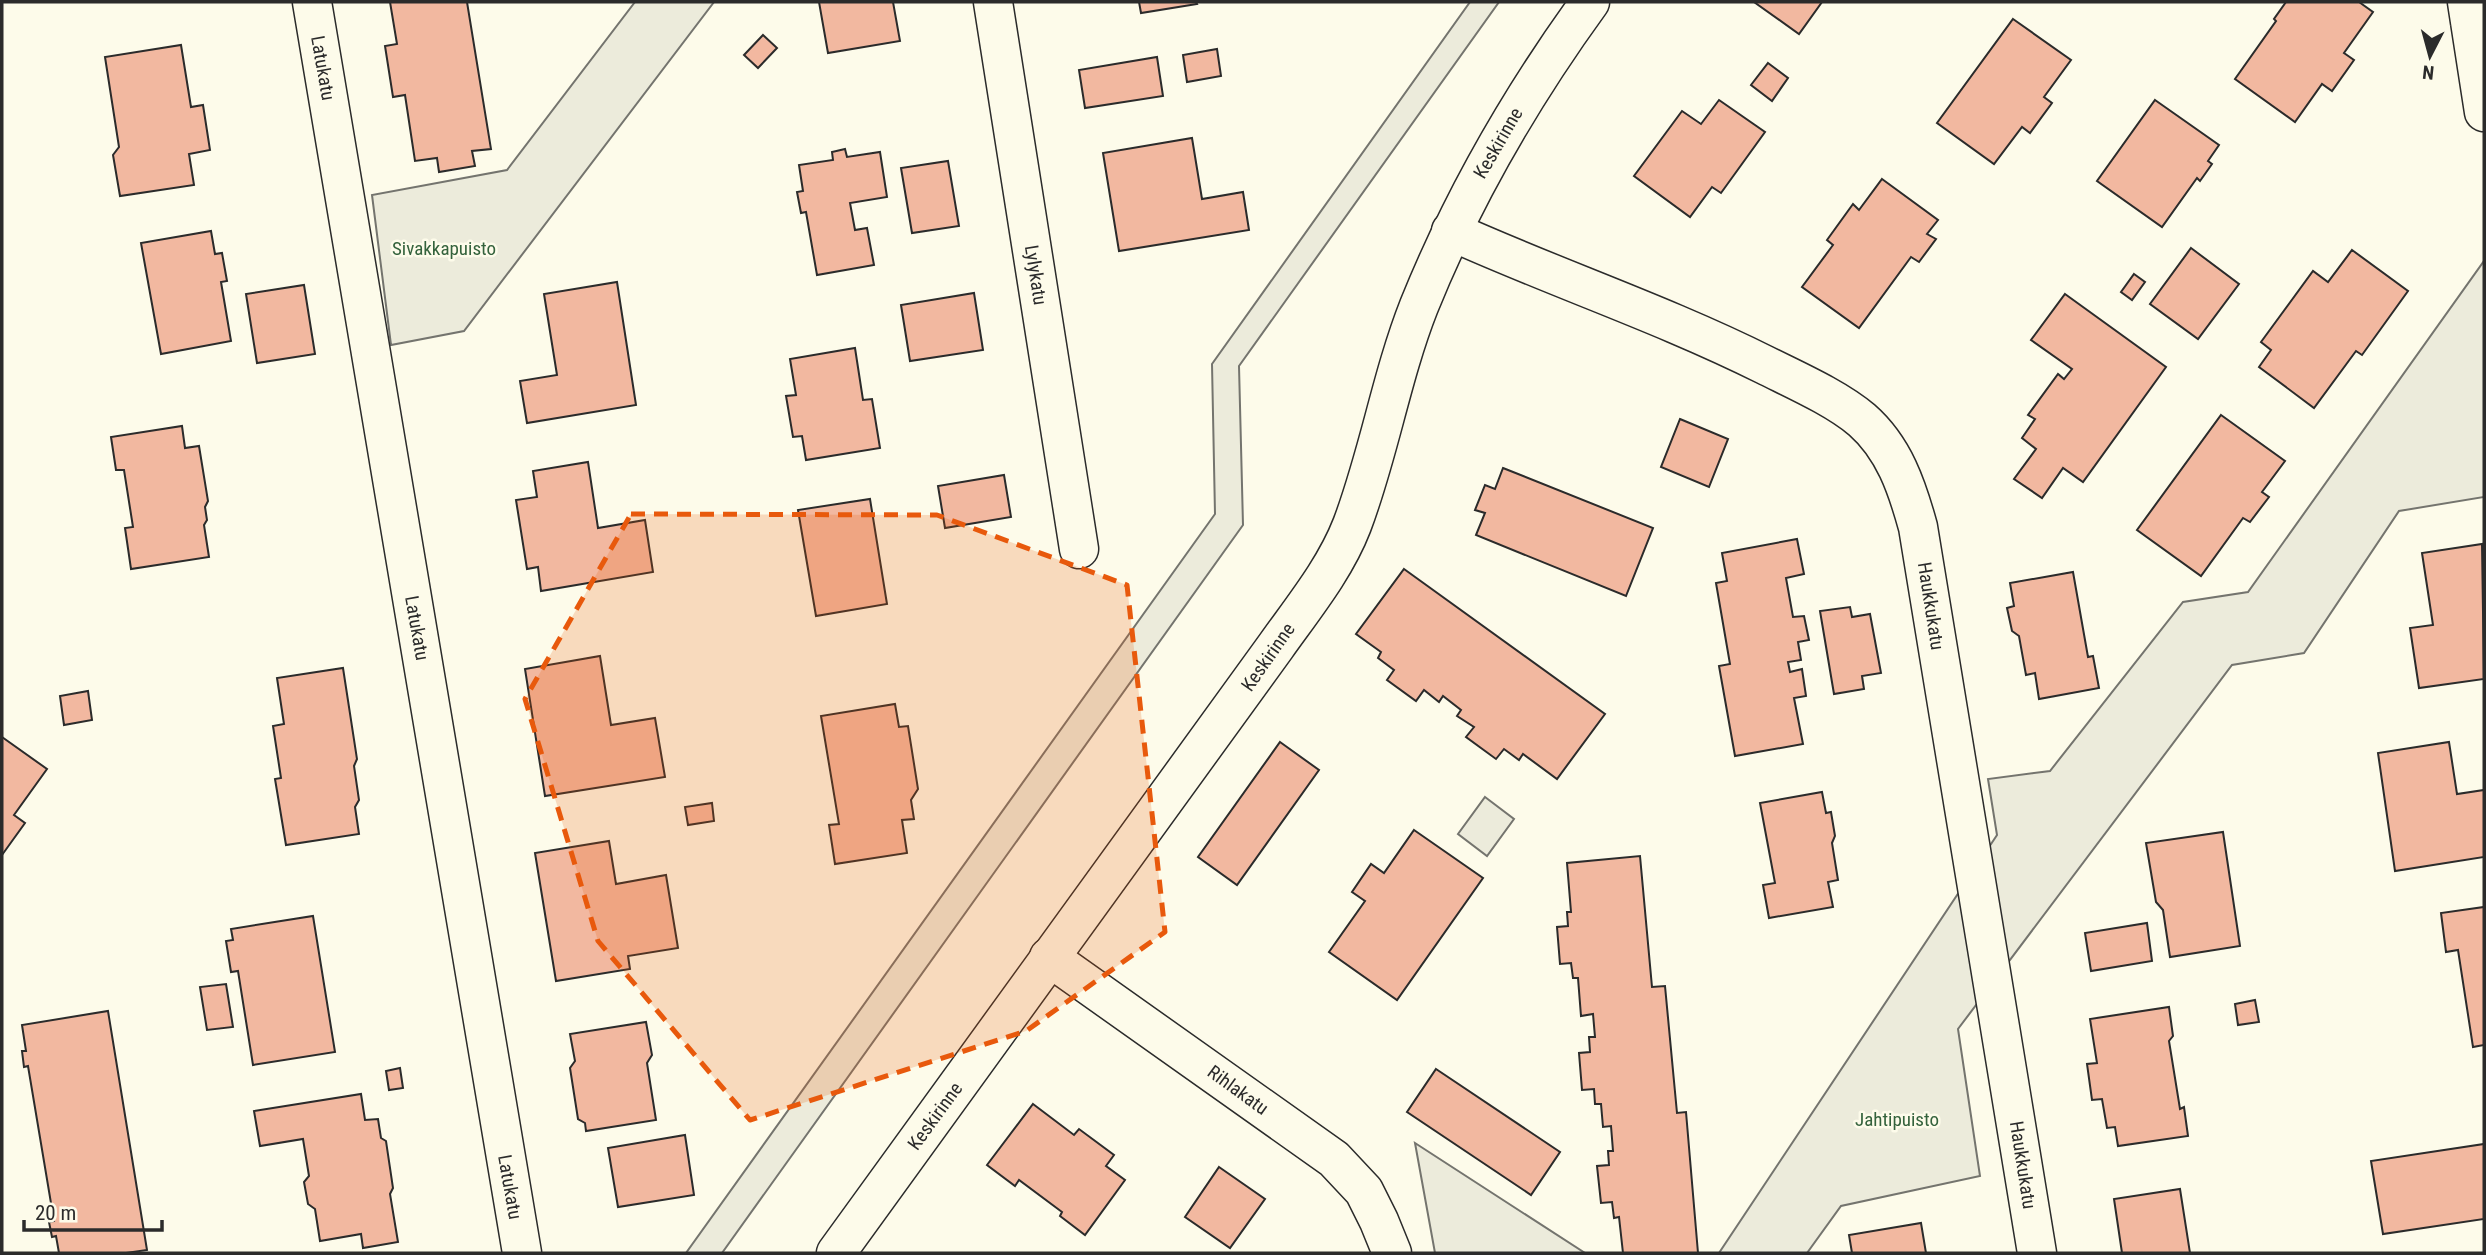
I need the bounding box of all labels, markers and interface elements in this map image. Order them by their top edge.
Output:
north arrow [2395,21,2465,91]
street label: Latukatu [306,34,340,102]
text: N [2421,60,2435,84]
street label: Keskirinne [1469,103,1528,183]
park label: Sivakkapuisto [392,237,496,260]
street label: Lylykatu [1020,243,1052,307]
street label: Haukkukatu [1913,560,1949,652]
street label: Latukatu [400,594,434,662]
street label: Keskirinne [1236,618,1300,696]
street label: Rihlakatu [1203,1060,1273,1120]
street label: Keskirinne [903,1078,967,1154]
park label: Jahtipuisto [1855,1108,1939,1131]
street label: Haukkukatu [2005,1119,2041,1211]
street label: Latukatu [493,1153,527,1221]
scale bar [24,1188,163,1232]
text: 20 m [35,1201,76,1225]

